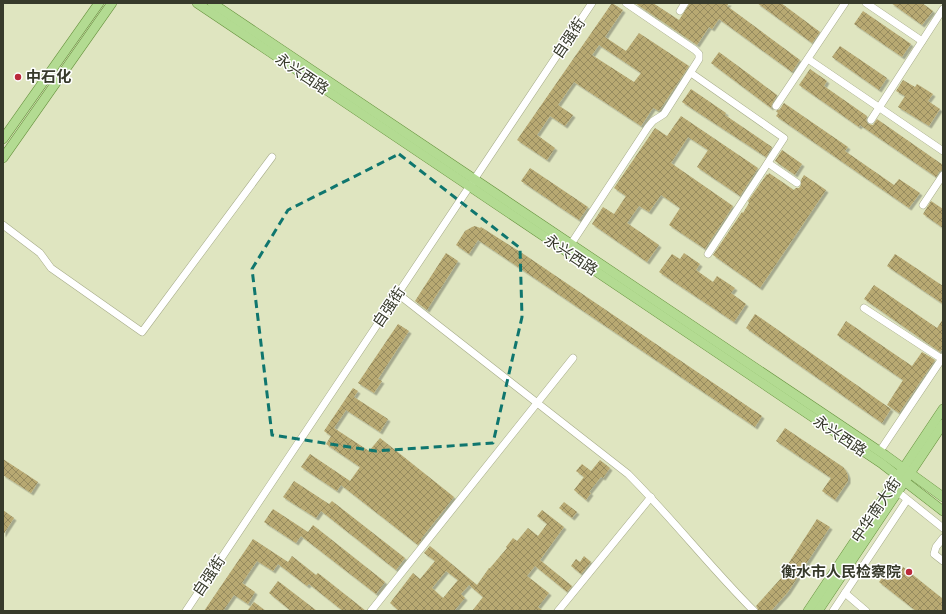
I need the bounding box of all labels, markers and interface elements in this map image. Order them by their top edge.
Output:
street label: 自强街 [548,14,589,62]
street label: 永兴西路 [272,49,332,98]
place label: 中石化 [26,67,71,86]
marker: 中石化 [13,72,23,82]
street label: 永兴西路 [541,230,601,279]
street label: 自强街 [368,283,409,331]
street label: 永兴西路 [810,411,870,460]
street label: 中华南大街 [847,473,904,546]
street label: 自强街 [188,552,229,600]
place label: 衡水市人民检察院 [781,562,901,581]
marker: 衡水市人民检察院 [904,567,914,577]

